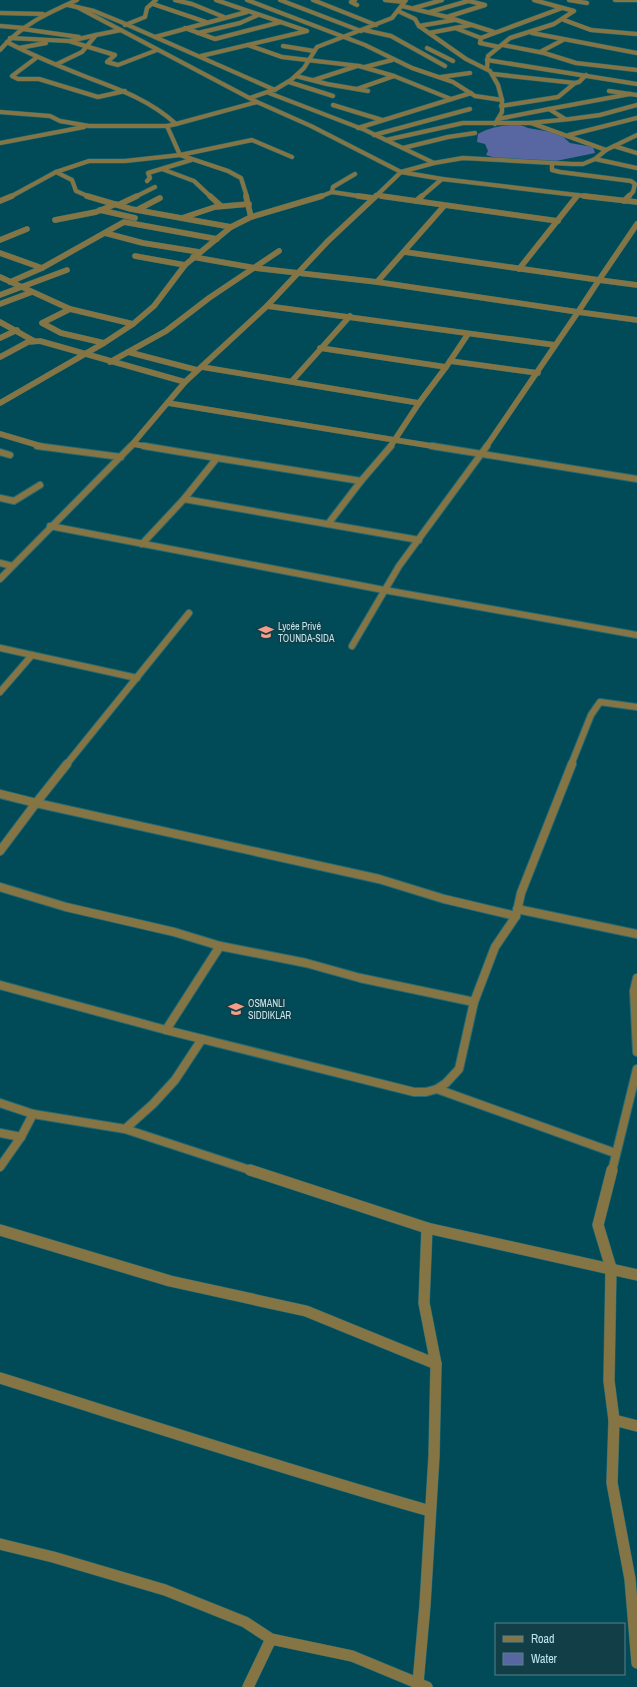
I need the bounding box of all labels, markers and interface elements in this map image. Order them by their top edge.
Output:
place label: Lycée Privé TOUNDA-SIDA [278,620,335,645]
school or university icon: Lycée Privé TOUNDA-SIDA [257,623,275,641]
place label: OSMANLI SIDDIKLAR [248,997,291,1022]
school or university icon: OSMANLI SIDDIKLAR [227,1000,245,1018]
legend [495,1623,625,1675]
text: Road [531,1631,555,1647]
text: Water [531,1651,558,1667]

